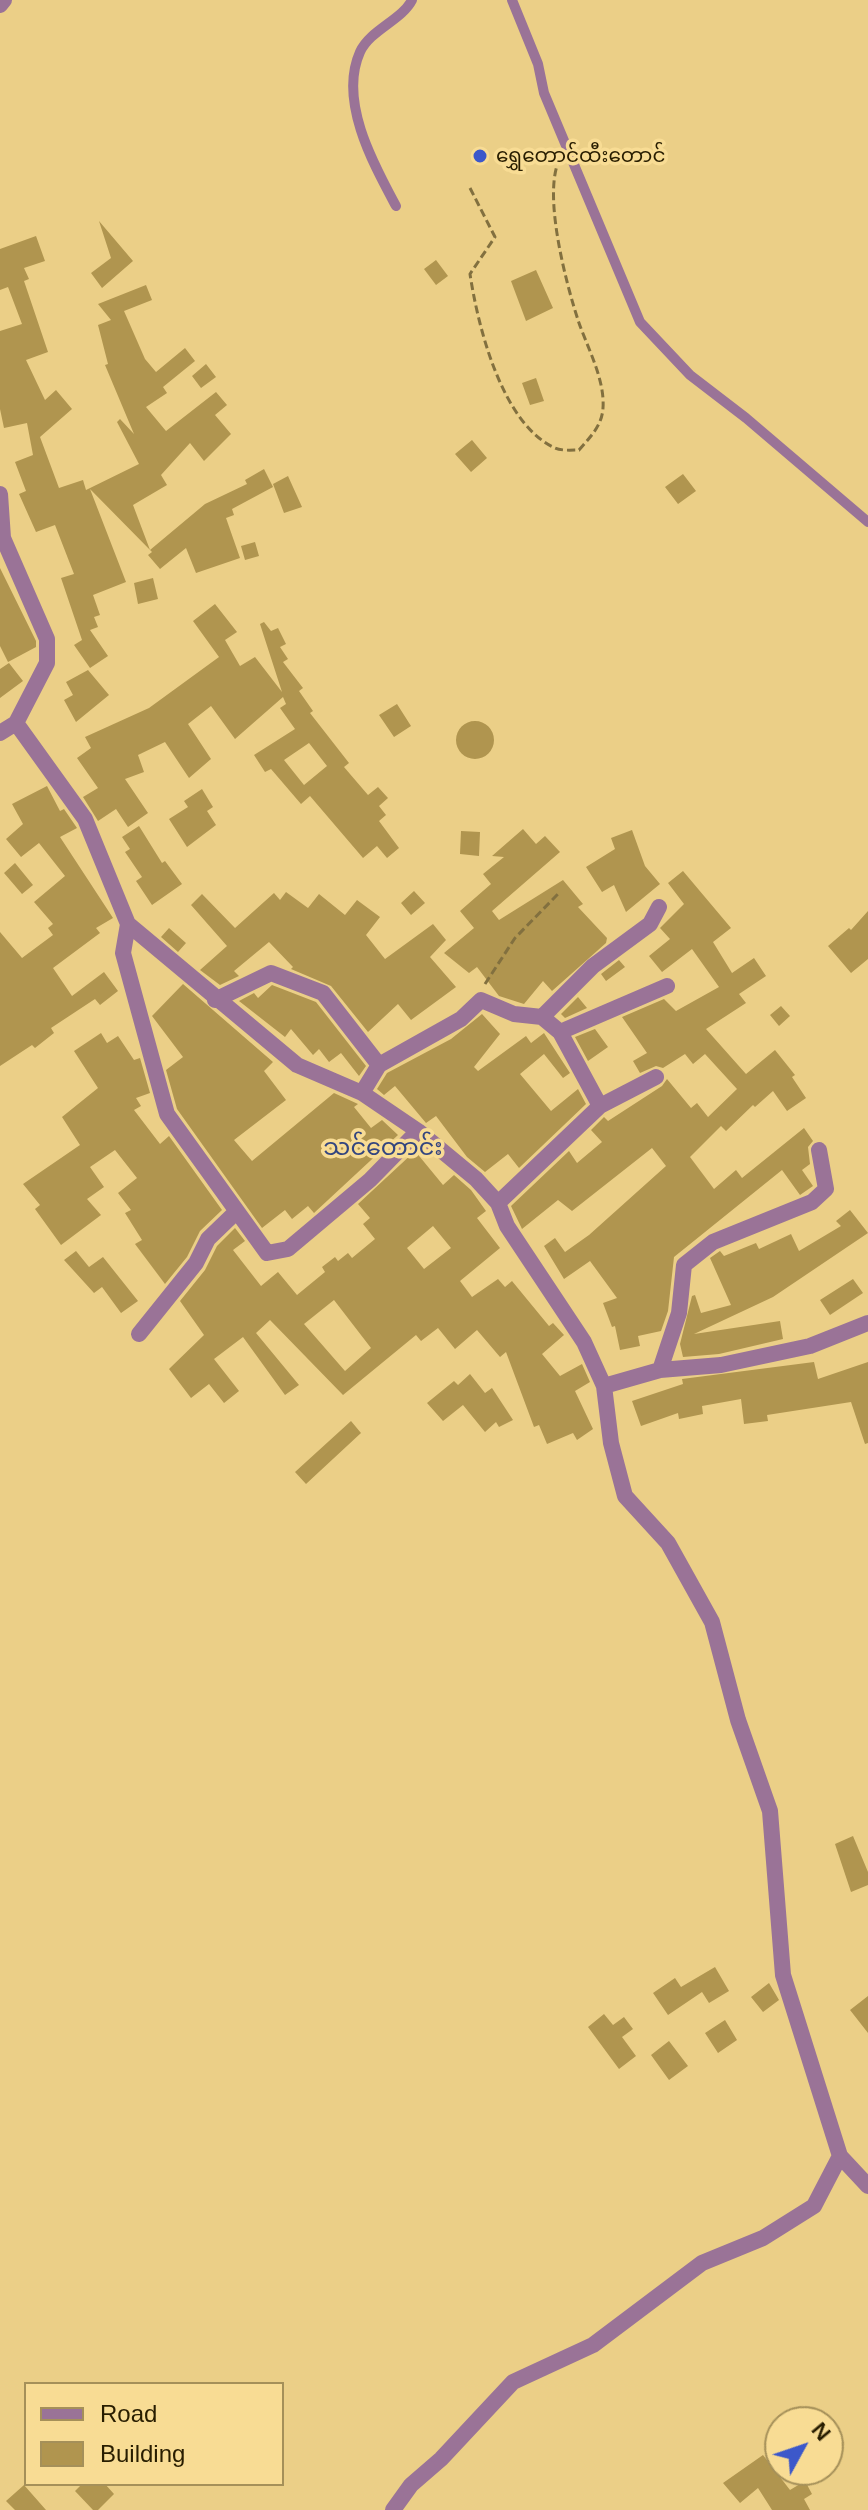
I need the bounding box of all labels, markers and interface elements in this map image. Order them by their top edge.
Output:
place label: ရွှေတောင်ထီးတောင် [496,144,665,168]
marker: ရွှေတောင်ထီးတောင် [471,147,489,165]
district label: သင်တောင်း [323,1134,443,1162]
legend [24,2382,284,2486]
text: Road [100,2400,157,2427]
north arrow [764,2406,844,2486]
text: N [807,2417,836,2446]
text: Building [100,2440,185,2467]

